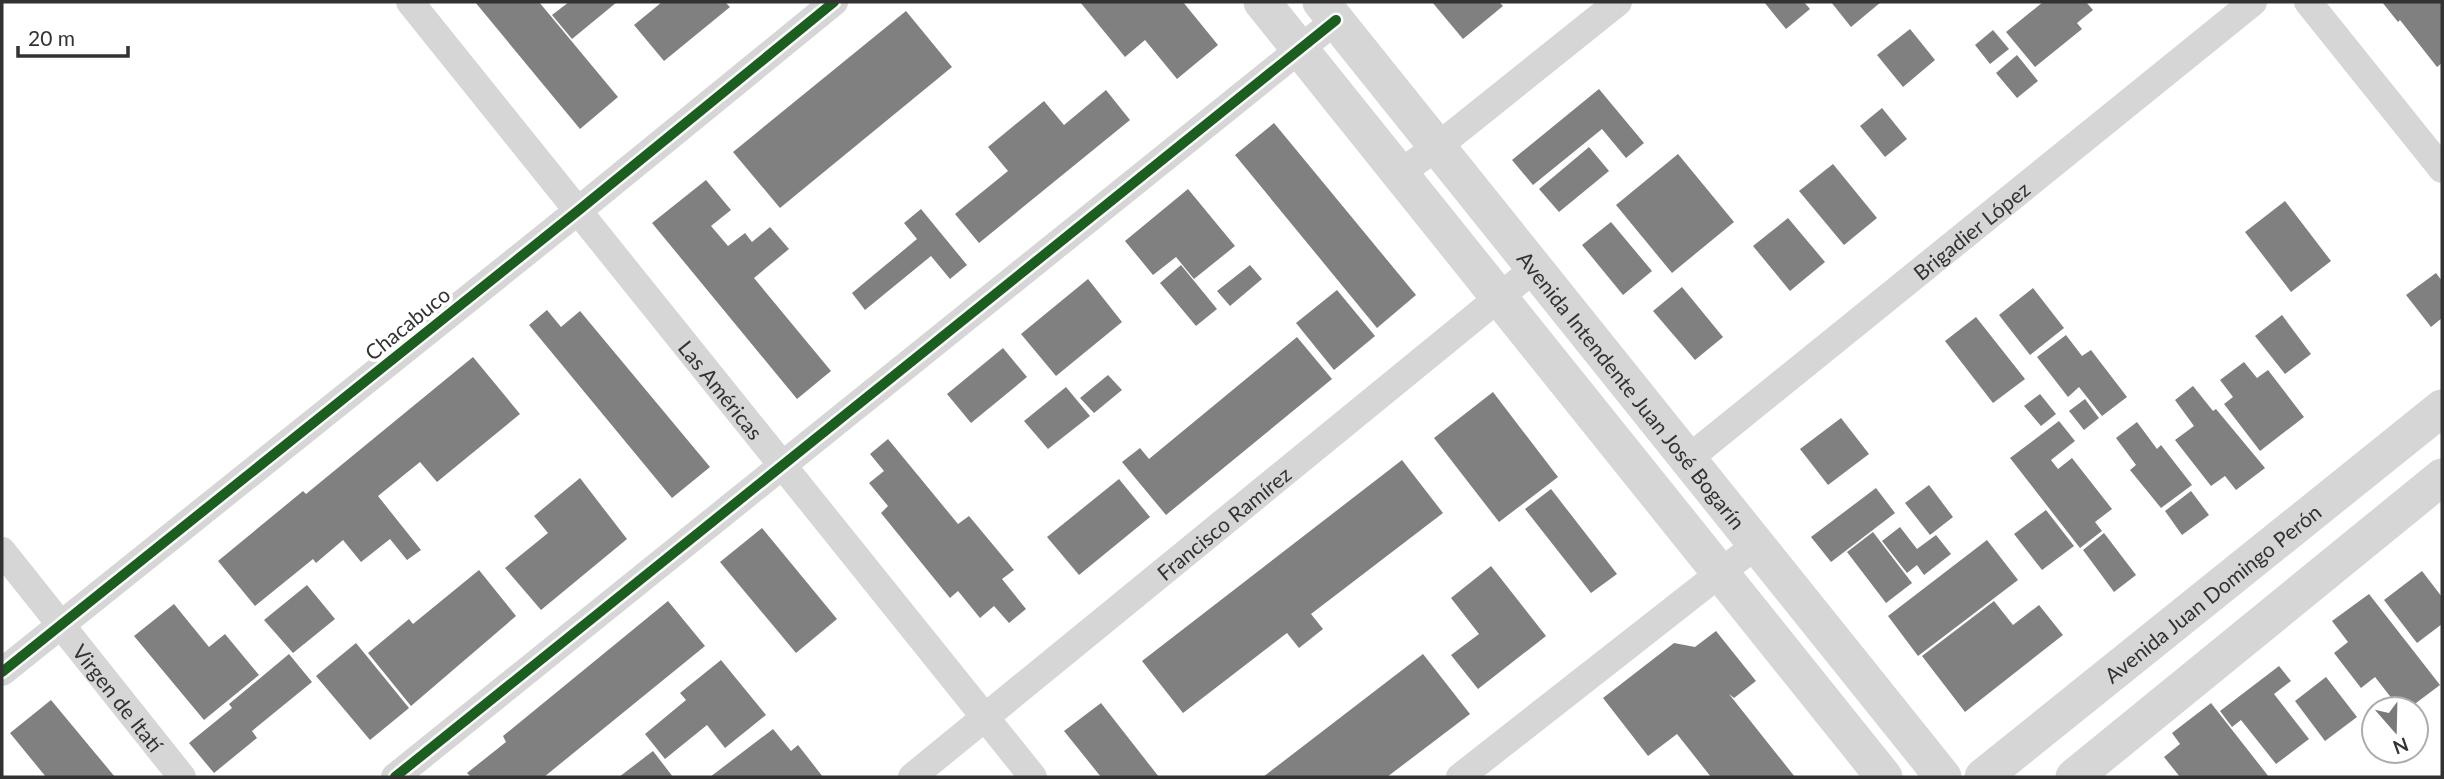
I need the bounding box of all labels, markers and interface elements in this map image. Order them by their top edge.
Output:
scale bar [18,14,128,58]
text: 20 m [28,25,75,50]
street label: Brigadier López [1908,176,2034,285]
street label: Avenida Intendente Juan José Bogarín [1513,246,1751,534]
street label: Chacabuco [360,281,455,365]
street label: Las Américas [674,335,769,444]
street label: Francisco Ramírez [1151,461,1295,585]
street label: Avenida Juan Domingo Perón [2099,498,2325,687]
street label: Virgen de Itatí [68,639,170,757]
north arrow [2360,695,2430,765]
text: N [2390,733,2412,760]

